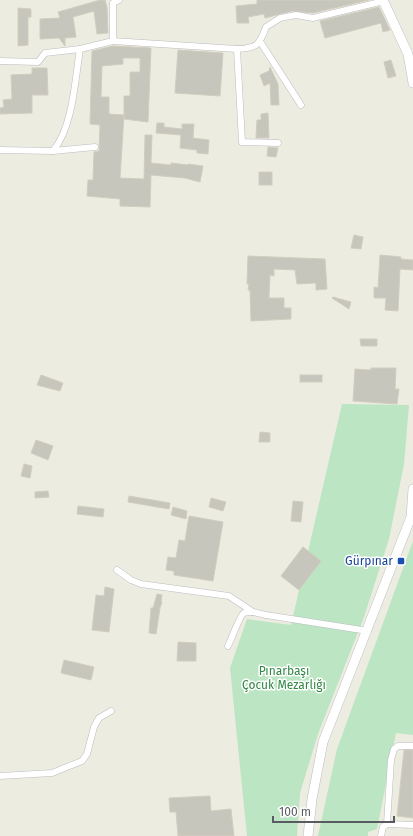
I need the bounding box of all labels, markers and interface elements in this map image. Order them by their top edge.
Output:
place label: Gürpınar [345,554,393,568]
marker: Gürpınar [396,556,406,566]
park label: Pınarbaşı Çocuk Mezarlığı [242,664,326,692]
scale bar [273,798,394,824]
text: 100 m [279,805,311,819]

